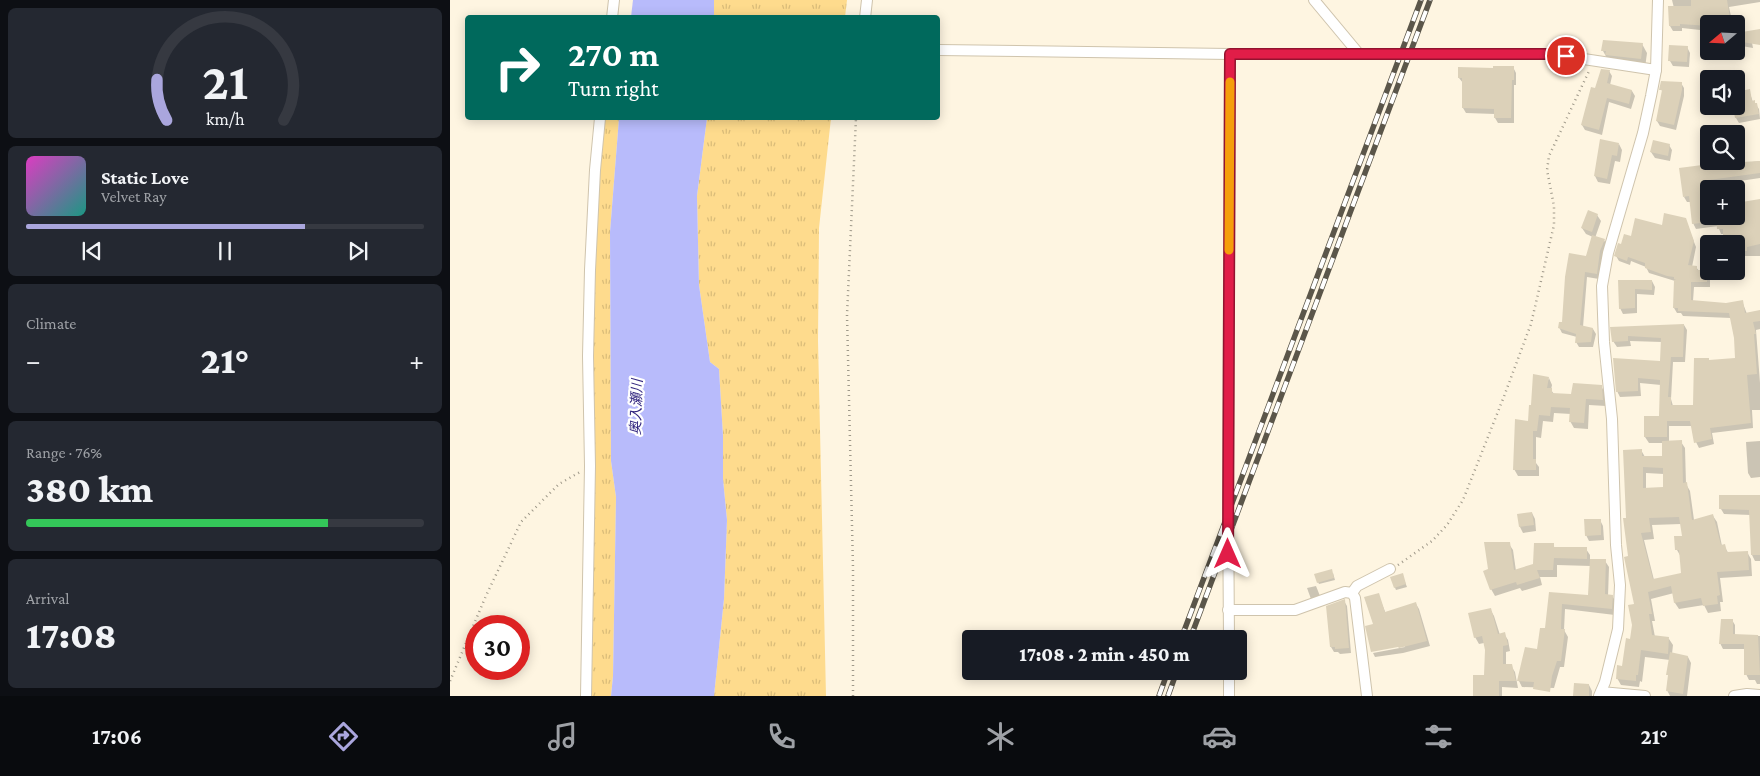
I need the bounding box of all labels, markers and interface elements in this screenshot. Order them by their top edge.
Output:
north arrow [1700,15,1745,60]
map controls [1700,15,1745,280]
icon: right [485,35,550,100]
text: 270 m [568,35,659,74]
pin [1545,35,1587,77]
icon: arrive [1552,42,1580,70]
text: 21 [202,52,248,110]
button: sound [1700,70,1745,115]
text: Turn right [568,76,659,101]
text: km/h [206,109,245,129]
button: search [1700,125,1745,170]
text: Static Love [101,167,189,188]
button: + [1700,180,1745,225]
text: Velvet Ray [101,188,167,205]
button: − [1700,235,1745,280]
icon: previous [78,237,106,265]
icon: pause [211,237,239,265]
icon: next [344,237,372,265]
text: Climate [26,315,76,332]
text: 21° [201,339,249,381]
text: − [26,345,41,376]
text: + [409,345,424,376]
water label: 奥入瀬川 [627,377,645,435]
text: Range · 76% [26,444,102,461]
text: 380 km [26,468,153,510]
position arrow [1201,527,1253,579]
text: Arrival [26,590,70,607]
text: 17:08 [26,614,117,656]
speed limit sign: 30 [465,615,530,680]
text: 17:08 · 2 min · 450 m [1019,644,1190,665]
icon: directions [326,719,361,754]
icon: music [545,719,580,754]
icon: phone [764,719,799,754]
icon: climate [983,719,1018,754]
icon: car [1202,719,1237,754]
icon: filters [1421,719,1456,754]
text: 17:06 [92,724,142,749]
text: 21° [1641,724,1668,749]

